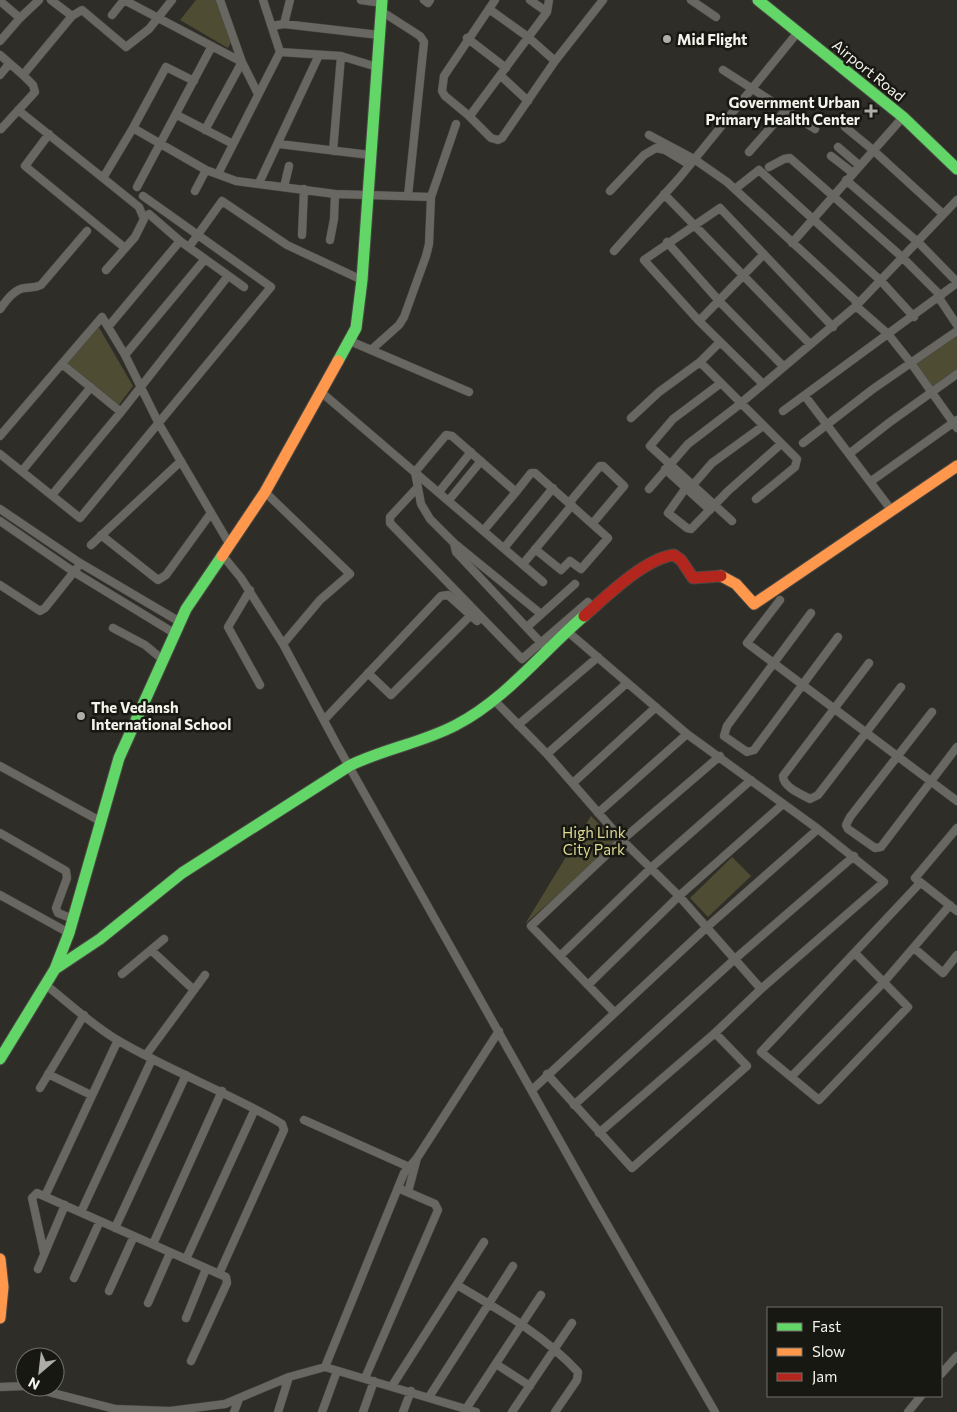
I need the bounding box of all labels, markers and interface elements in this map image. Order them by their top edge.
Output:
place label: Mid Flight [677,30,747,48]
marker: Mid Flight [661,33,673,45]
street label: Airport Road [829,35,909,105]
place label: Government Urban Primary Health Center [705,93,860,128]
marker: Government Urban Primary Health Center [864,104,878,118]
place label: The Vedansh International School [91,698,231,733]
marker: The Vedansh International School [75,710,87,722]
park label: High Link City Park [562,823,626,858]
legend [767,1307,942,1397]
text: Fast [812,1317,841,1335]
text: Slow [812,1342,845,1360]
north arrow [15,1347,65,1397]
text: Jam [812,1367,837,1385]
text: N [25,1374,42,1394]

